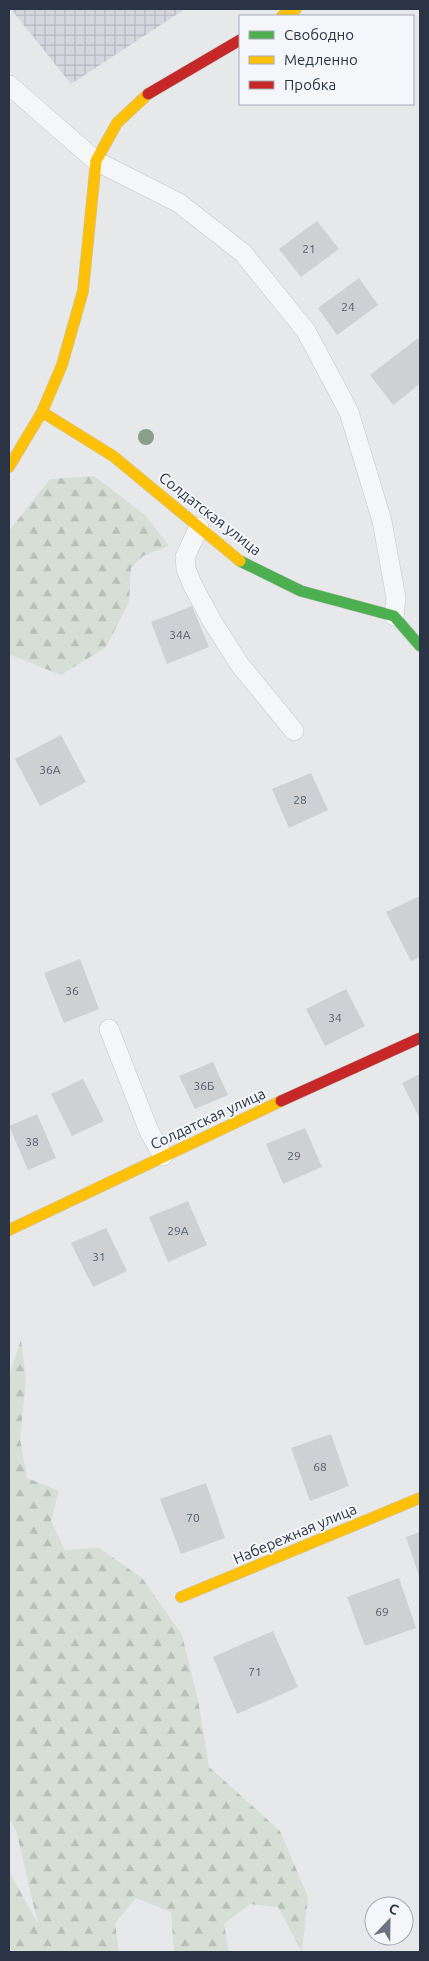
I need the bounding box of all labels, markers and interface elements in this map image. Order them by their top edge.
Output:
legend [239,15,414,105]
text: Свободно [284,26,354,43]
text: Медленно [284,51,358,68]
text: Пробка [284,76,336,93]
house number: 21 [302,242,316,255]
house number: 24 [341,300,355,313]
street label: Солдатская улица [156,468,265,559]
house number: 34А [169,628,191,641]
house number: 36А [39,763,61,776]
house number: 28 [293,793,307,806]
house number: 36 [65,984,79,997]
house number: 34 [328,1011,342,1024]
house number: 36Б [194,1079,214,1092]
street label: Солдатская улица [148,1084,268,1153]
house number: 38 [25,1135,39,1148]
house number: 29 [287,1149,301,1162]
house number: 29А [167,1224,189,1237]
house number: 31 [92,1250,106,1263]
house number: 68 [313,1460,327,1473]
street label: Набережная улица [231,1500,359,1567]
house number: 70 [186,1511,200,1524]
house number: 69 [375,1605,389,1618]
house number: 71 [248,1665,262,1678]
north arrow [364,1896,414,1946]
text: С [387,1900,401,1918]

